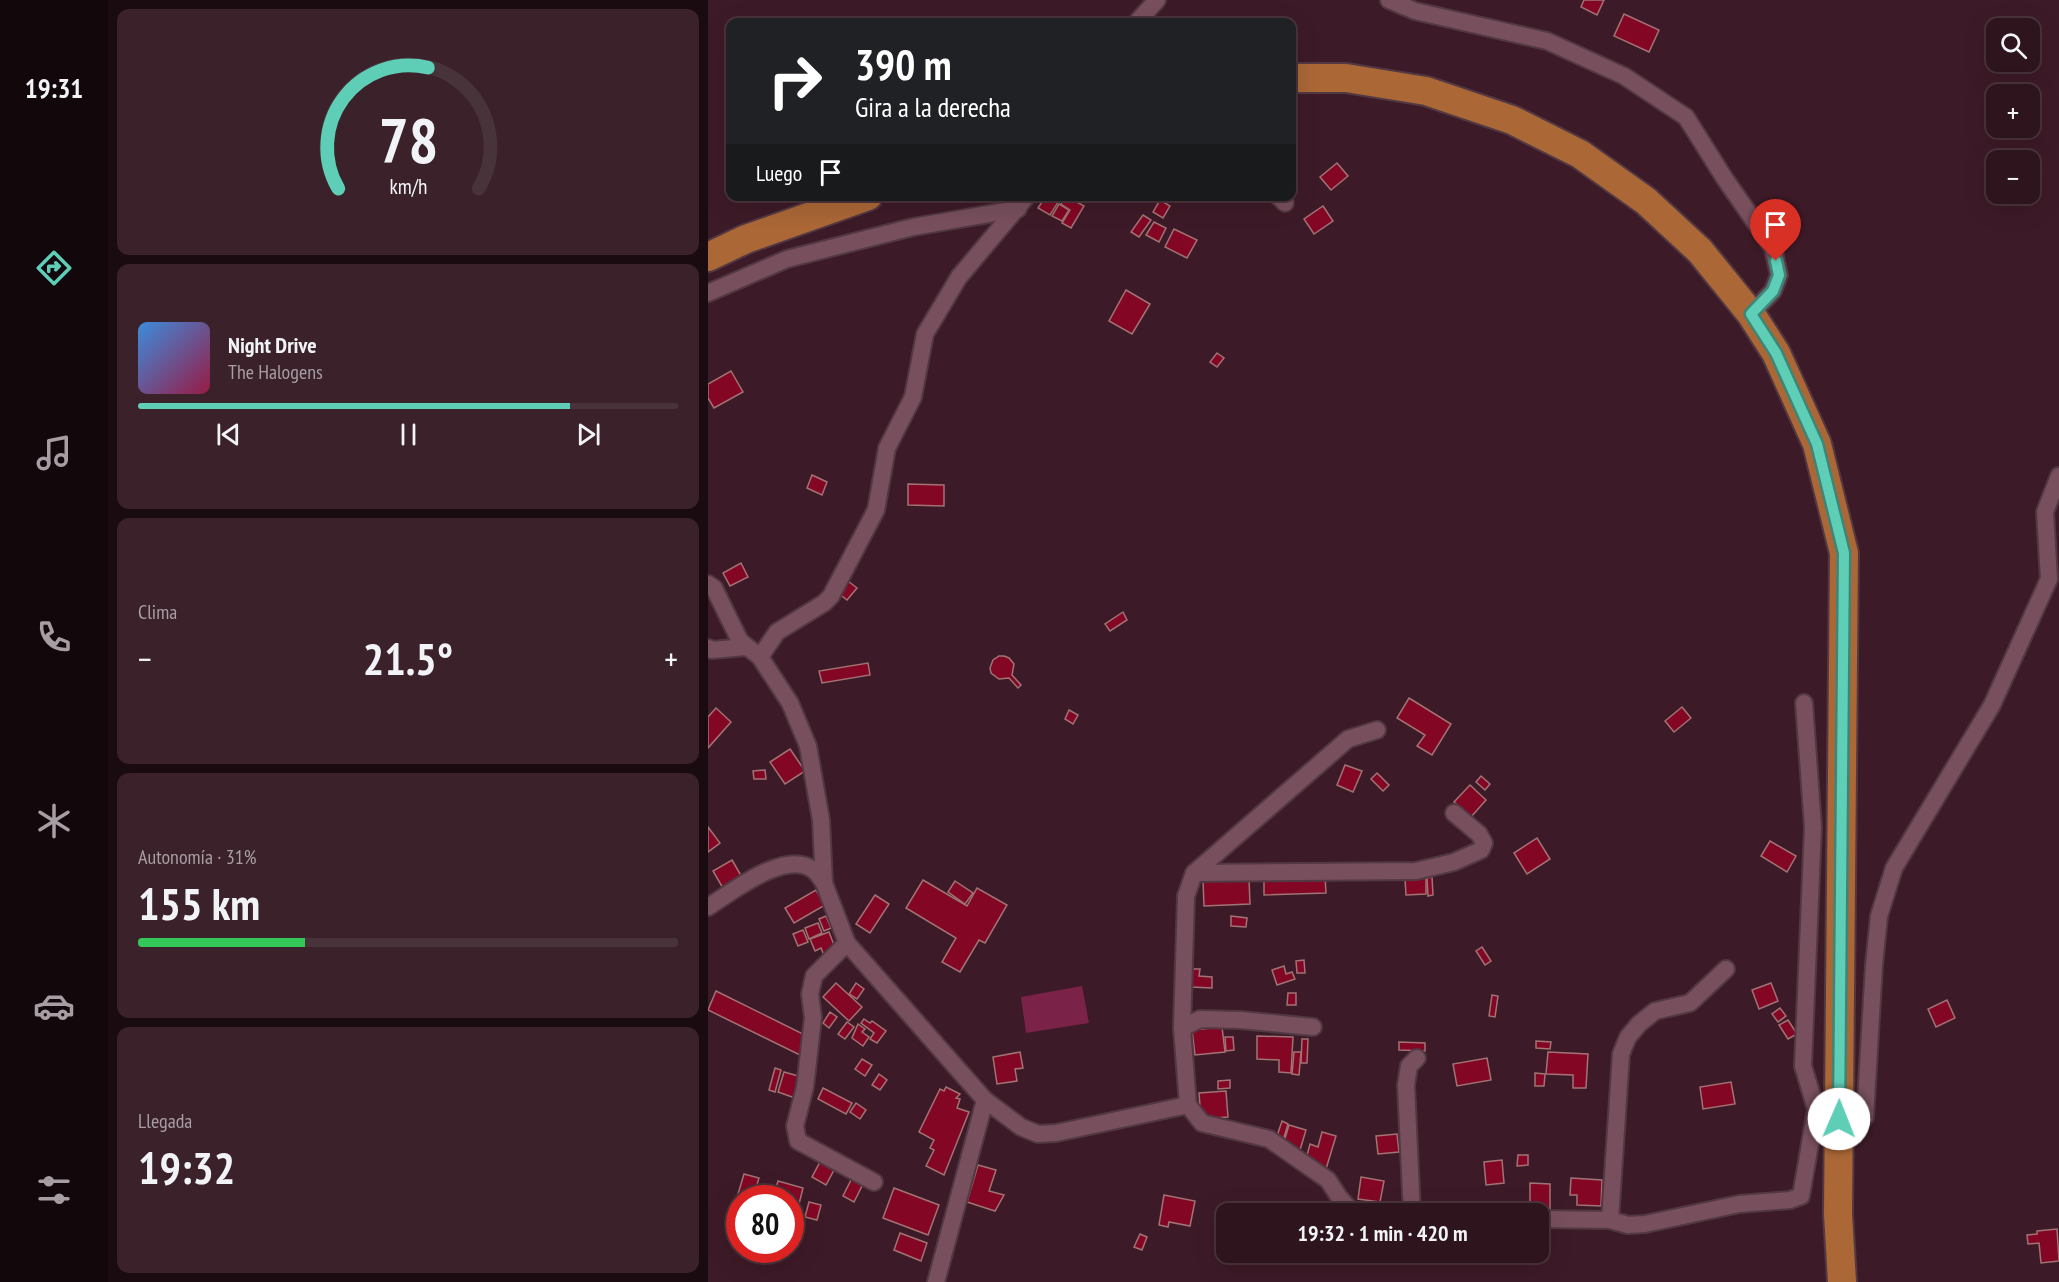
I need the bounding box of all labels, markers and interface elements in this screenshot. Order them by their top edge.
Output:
map controls [1986,18,2040,204]
button: search [1986,18,2040,72]
text: 390 m [855,37,952,92]
icon: right [756,42,834,120]
text: 19:31 [25,71,83,105]
button: + [1986,84,2040,138]
text: Gira a la derecha [855,90,1011,124]
text: 78 [378,99,438,180]
button: − [1986,150,2040,204]
icon: arrive [814,156,847,189]
text: Luego [756,159,802,187]
text: km/h [389,172,427,200]
pin [1750,199,1801,261]
icon: arrive [1759,208,1792,241]
icon: directions [33,247,75,289]
text: Night Drive [228,331,317,359]
text: The Halogens [228,359,323,385]
icon: previous [212,418,245,451]
icon: pause [392,418,425,451]
icon: next [572,418,605,451]
icon: music [33,432,75,474]
text: Clima [138,599,177,625]
icon: phone [33,616,75,658]
text: 21.5° [363,629,453,687]
text: − [138,637,152,680]
text: + [664,637,678,680]
icon: climate [33,800,75,842]
text: Autonomía · 31% [138,844,256,870]
text: 155 km [138,874,260,932]
icon: car [33,985,75,1027]
position arrow [1807,1087,1871,1151]
text: Llegada [138,1108,192,1134]
text: 19:32 [138,1138,235,1196]
icon: filters [33,1169,75,1211]
speed limit sign: 80 [726,1185,804,1263]
text: 19:32 · 1 min · 420 m [1297,1219,1468,1247]

